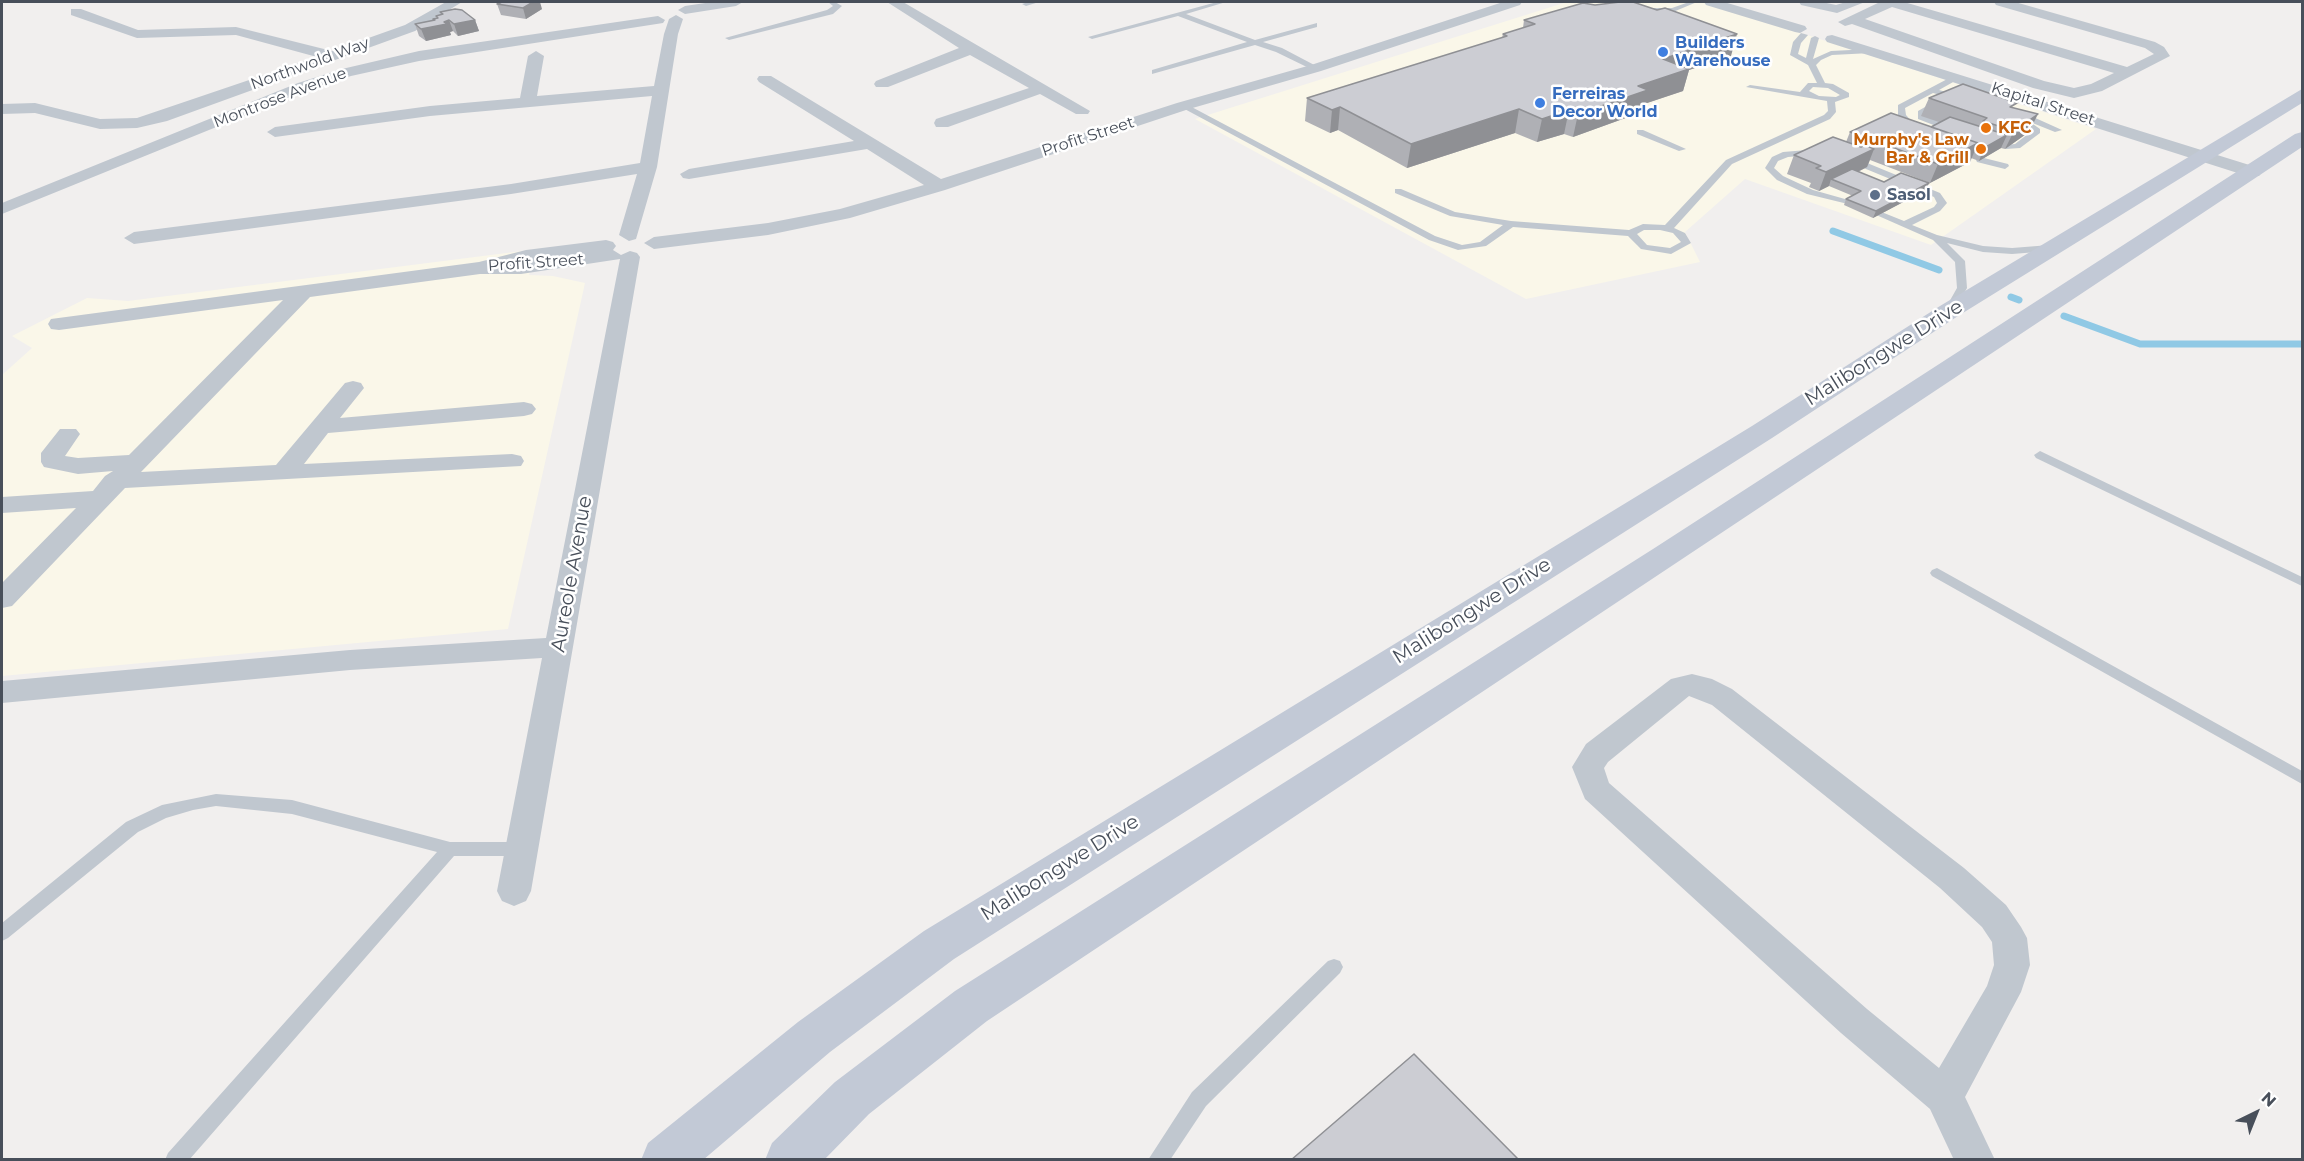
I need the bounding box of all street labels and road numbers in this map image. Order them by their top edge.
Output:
street label: Northwold Way [248,34,372,94]
street label: Montrose Avenue [211,64,349,132]
street label: Kapital Street [1989,78,2097,130]
street label: Profit Street [1039,113,1137,161]
street label: Profit Street [487,250,585,276]
street label: Malibongwe Drive [1800,295,1968,411]
street label: Aureole Avenue [546,494,598,654]
street label: Malibongwe Drive [1388,553,1556,669]
street label: Malibongwe Drive [976,810,1144,926]

